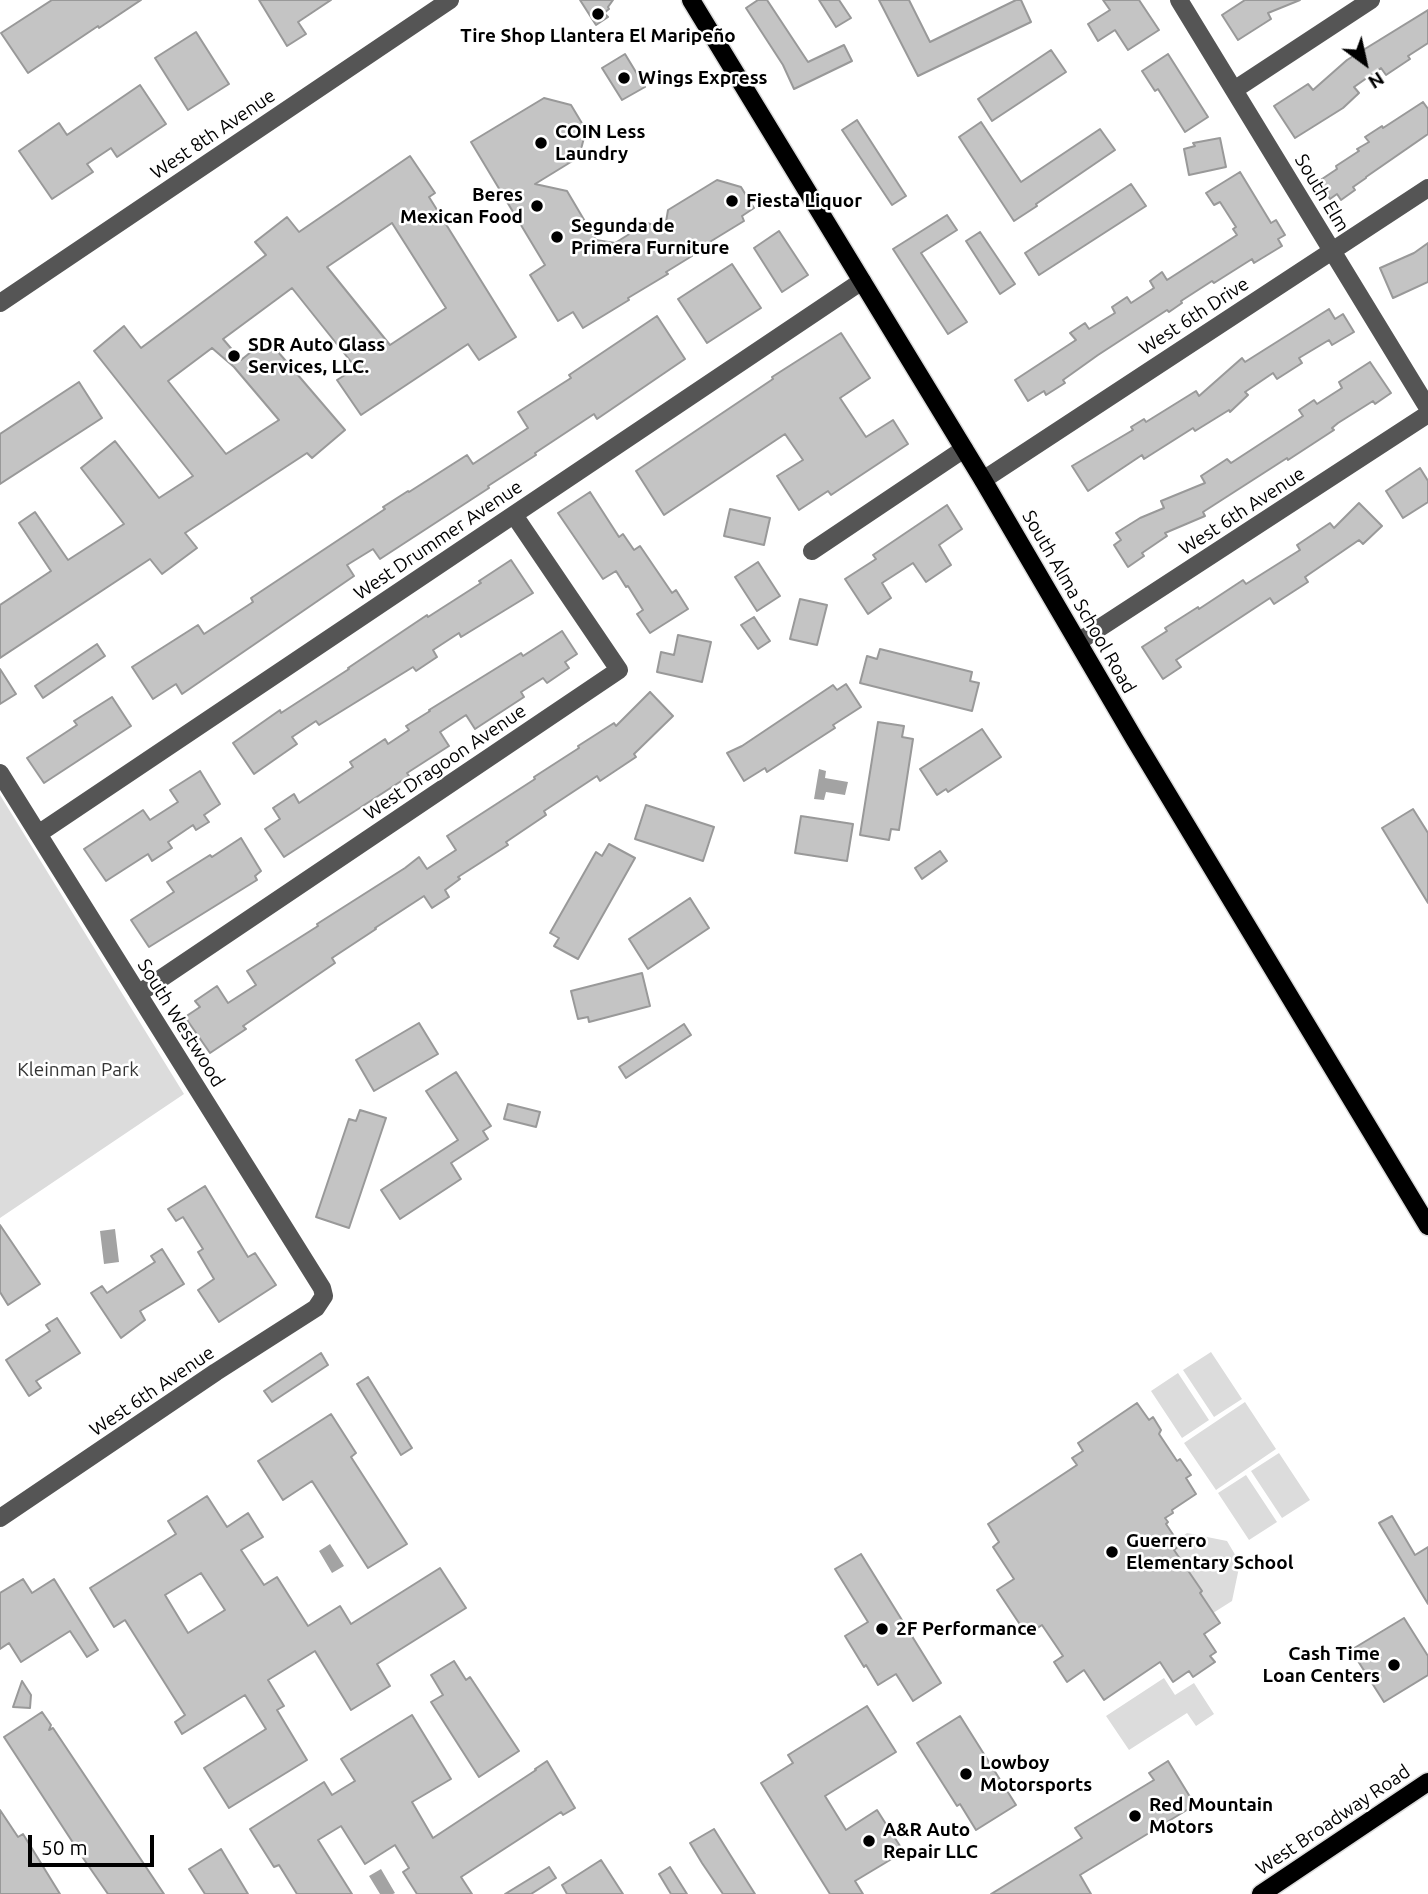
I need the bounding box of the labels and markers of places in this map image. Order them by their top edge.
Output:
marker: Tire Shop Llantera El Maripeño [590,6,606,22]
place label: Tire Shop Llantera El Maripeño [460,25,736,47]
place label: Wings Express [638,67,768,89]
marker: Wings Express [616,70,632,86]
place label: COIN Less Laundry [555,121,645,165]
marker: COIN Less Laundry [533,135,549,151]
place label: Beres Mexican Food [400,184,523,228]
place label: Fiesta Liquor [746,190,862,212]
marker: Fiesta Liquor [724,193,740,209]
marker: Beres Mexican Food [529,198,545,214]
place label: Segunda de Primera Furniture [571,215,729,259]
marker: Segunda de Primera Furniture [549,229,565,245]
place label: SDR Auto Glass Services, LLC. [248,334,385,378]
marker: SDR Auto Glass Services, LLC. [226,348,242,364]
place label: Guerrero Elementary School [1126,1530,1293,1574]
marker: Guerrero Elementary School [1104,1544,1120,1560]
place label: 2F Performance [896,1618,1037,1640]
marker: 2F Performance [874,1621,890,1637]
place label: Cash Time Loan Centers [1263,1643,1380,1687]
marker: Cash Time Loan Centers [1386,1657,1402,1673]
place label: Lowboy Motorsports [980,1752,1092,1796]
marker: Lowboy Motorsports [958,1766,974,1782]
place label: Red Mountain Motors [1149,1794,1273,1838]
marker: Red Mountain Motors [1127,1808,1143,1824]
place label: A&R Auto Repair LLC [883,1819,978,1863]
marker: A&R Auto Repair LLC [861,1833,877,1849]

